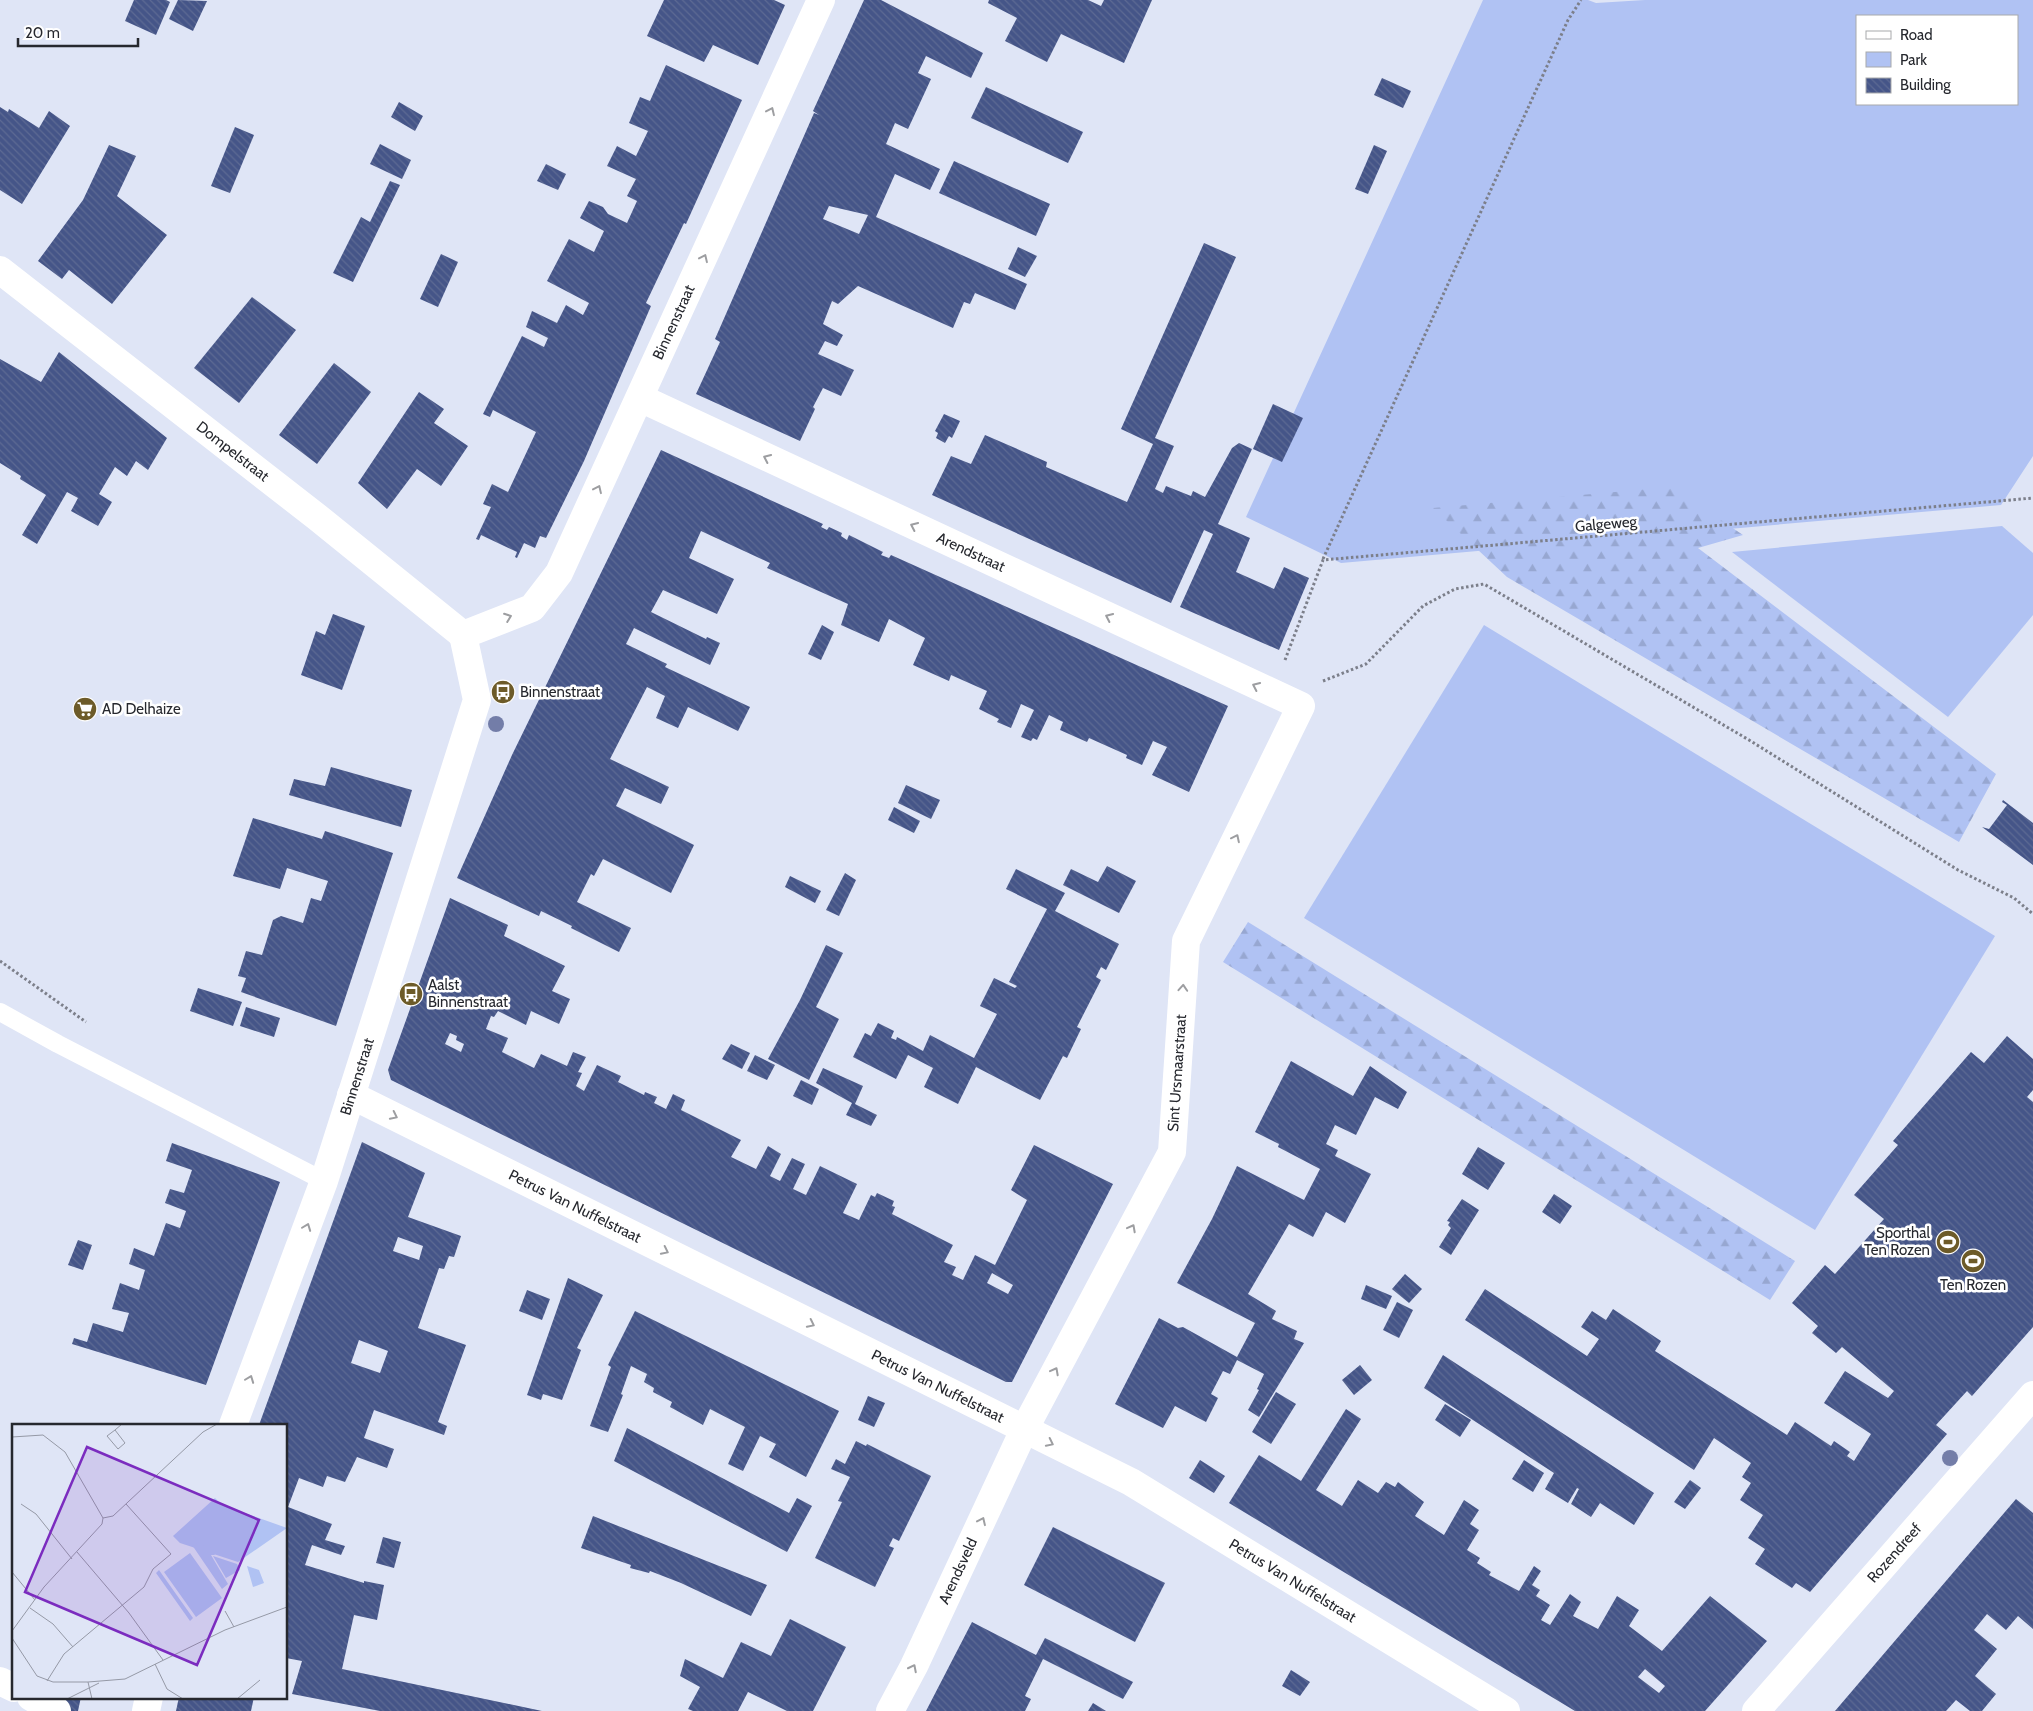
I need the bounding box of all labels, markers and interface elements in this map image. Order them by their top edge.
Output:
scale bar [18,15,138,47]
legend [1856,15,2018,105]
text: 20 m [25,24,60,42]
text: Road [1900,26,1933,44]
text: Park [1900,51,1927,69]
text: Building [1900,76,1951,94]
one-way arrow [765,107,775,116]
one-way arrow [697,254,708,263]
street label: Binnenstraat [649,282,699,362]
street label: Dompelstraat [193,417,273,485]
one-way arrow [763,453,772,464]
one-way arrow [592,485,602,494]
street label: Galgeweg [1574,512,1638,536]
one-way arrow [910,522,919,532]
street label: Arendstraat [934,528,1008,576]
one-way arrow [504,613,512,623]
one-way arrow [1105,613,1114,623]
bus stop icon: Binnenstraat [490,679,516,705]
one-way arrow [1252,681,1261,692]
place label: Binnenstraat [520,683,600,701]
supermarket icon: AD Delhaize [72,696,98,722]
place label: AD Delhaize [102,700,181,718]
one-way arrow [1230,834,1241,843]
place label: Aalst Binnenstraat [428,976,508,1011]
bus stop icon: Aalst Binnenstraat [398,981,424,1007]
one-way arrow [1177,984,1188,992]
street label: Sint Ursmaarstraat [1164,1014,1190,1132]
street label: Binnenstraat [336,1036,378,1118]
one-way arrow [389,1110,398,1120]
street label: Petrus Van Nuffelstraat [506,1166,644,1246]
one-way arrow [301,1223,311,1232]
one-way arrow [1126,1224,1136,1233]
place label: Sporthal Ten Rozen [1864,1224,1930,1259]
sports icon: Sporthal Ten Rozen [1935,1229,1961,1255]
one-way arrow [660,1245,669,1255]
sports icon: Ten Rozen [1960,1248,1986,1274]
place label: Ten Rozen [1940,1276,2006,1294]
one-way arrow [806,1317,815,1328]
street label: Petrus Van Nuffelstraat [869,1346,1007,1427]
one-way arrow [1049,1368,1059,1377]
one-way arrow [244,1375,254,1384]
inset map [12,1424,288,1698]
one-way arrow [1045,1436,1054,1447]
one-way arrow [975,1517,986,1526]
street label: Rozendreef [1864,1520,1925,1586]
street label: Arendsveld [935,1535,981,1607]
street label: Petrus Van Nuffelstraat [1226,1535,1359,1626]
one-way arrow [906,1664,917,1673]

